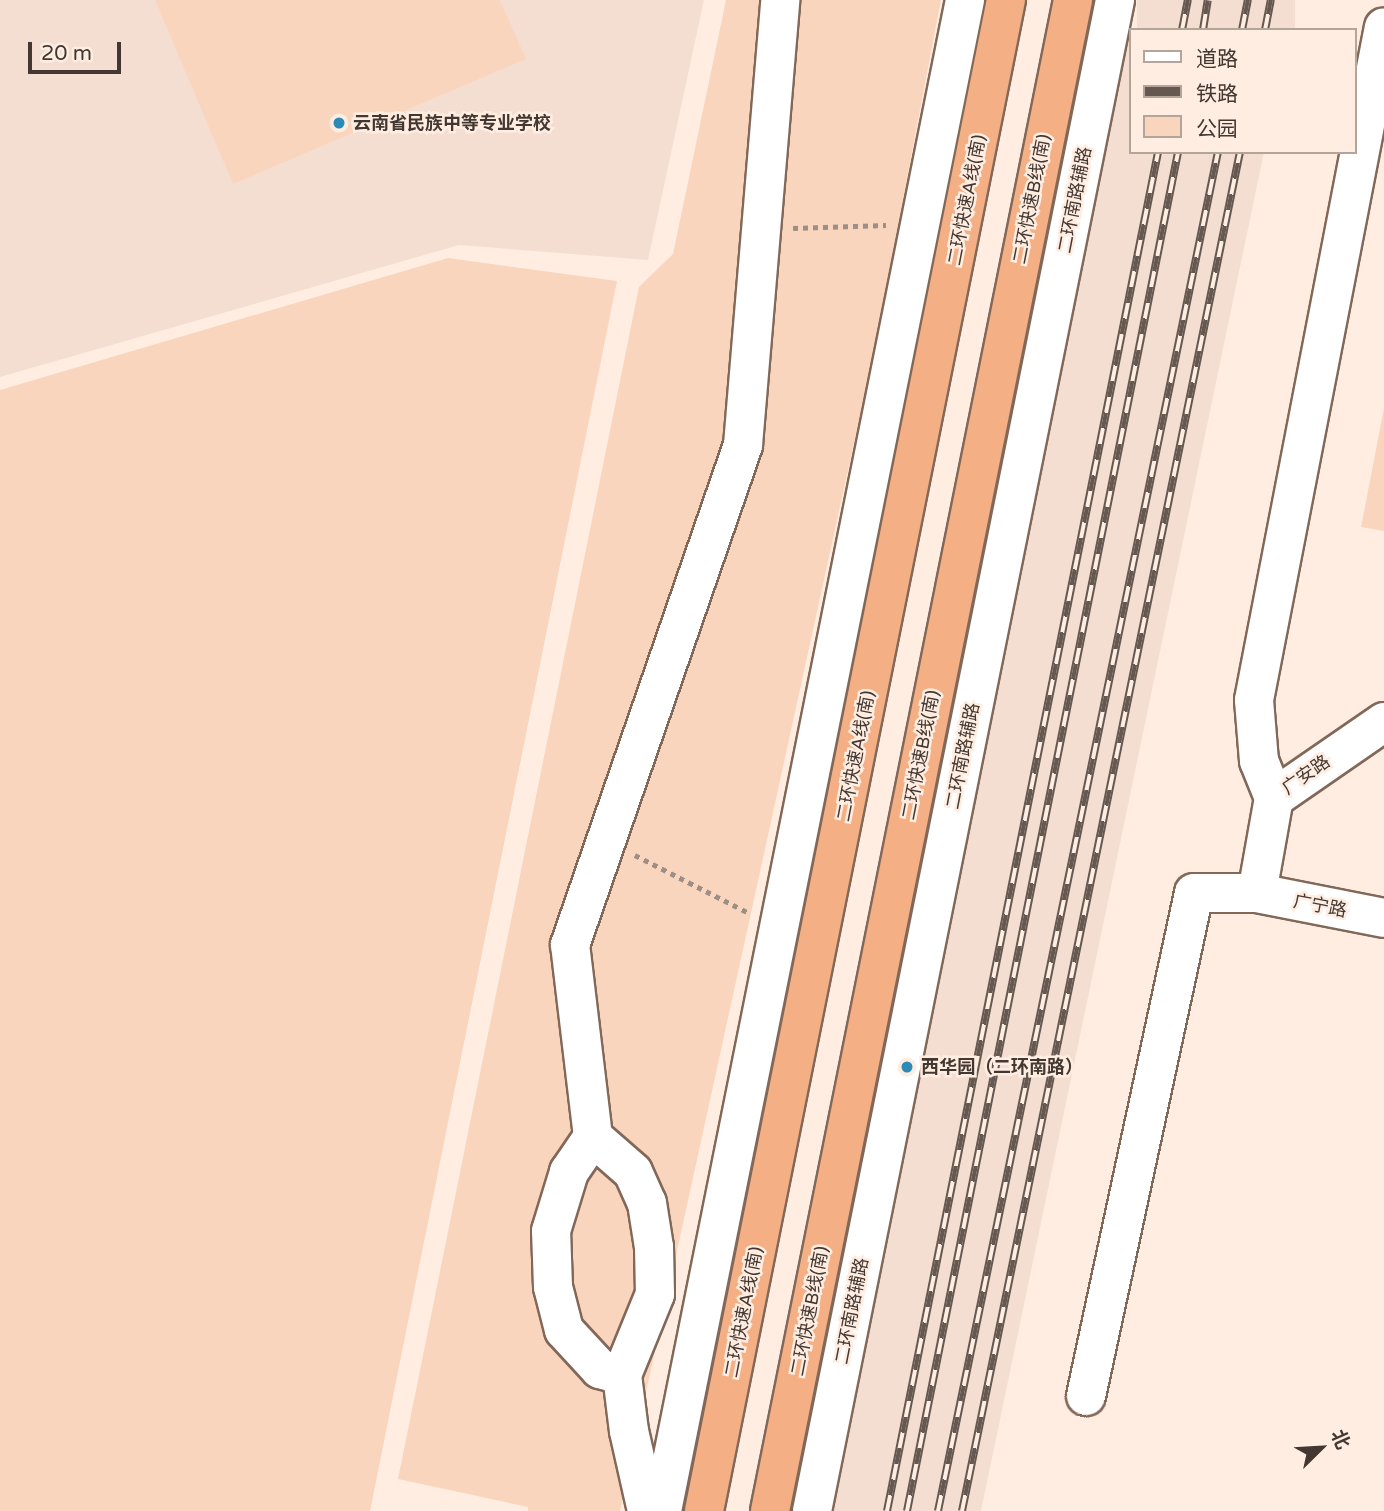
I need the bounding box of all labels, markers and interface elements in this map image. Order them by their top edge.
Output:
scale bar [32,28,124,72]
legend [1128,28,1356,154]
text: 20 m [41,41,92,66]
text: 道路 [1196,47,1238,72]
text: 铁路 [1196,82,1238,107]
place label: 云南省民族中等专业学校 [353,112,551,134]
marker: 云南省民族中等专业学校 [331,115,347,131]
text: 公园 [1196,117,1238,142]
street label: 二环快速B线(南) [1009,132,1055,266]
street label: 二环快速A线(南) [944,133,990,267]
street label: 二环南路辅路 [1054,145,1096,255]
street label: 二环快速B线(南) [898,688,944,822]
street label: 二环快速A线(南) [833,689,879,823]
street label: 二环南路辅路 [942,701,984,811]
street label: 广安路 [1278,751,1334,799]
street label: 广宁路 [1291,890,1349,922]
place label: 西华园（二环南路） [921,1056,1083,1078]
marker: 西华园（二环南路） [899,1059,915,1075]
street label: 二环快速B线(南) [787,1244,833,1378]
street label: 二环快速A线(南) [721,1245,767,1379]
street label: 二环南路辅路 [831,1256,873,1366]
north arrow [1286,1413,1356,1483]
text: 北 [1326,1426,1354,1453]

